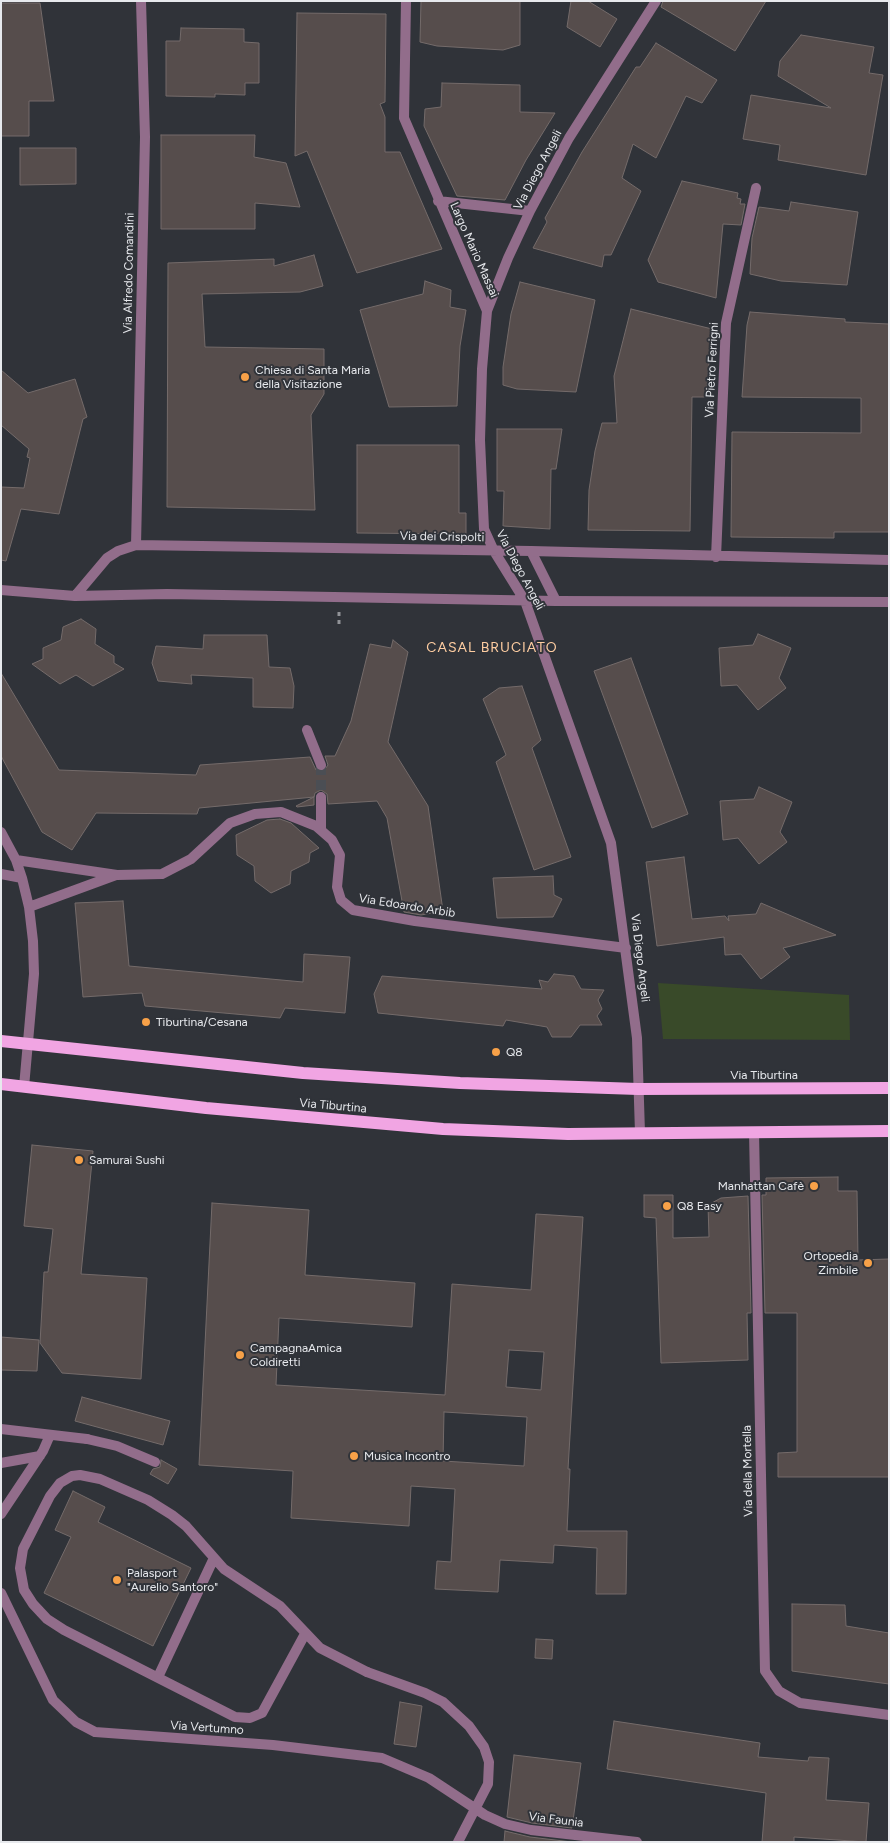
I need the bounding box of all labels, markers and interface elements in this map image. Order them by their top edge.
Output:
street label: Via Diego Angeli [511,128,565,212]
street label: Largo Mario Massai [447,200,501,300]
street label: Via Alfredo Comandini [121,212,137,334]
street label: Via Pietro Ferrigni [702,322,722,418]
place label: Chiesa di Santa Maria della Visitazione [255,363,370,391]
marker: Chiesa di Santa Maria della Visitazione [239,371,251,383]
street label: Via Diego Angeli [493,528,547,612]
street label: Via dei Crispolti [400,529,484,545]
district label: CASAL BRUCIATO [425,640,559,656]
street label: Via Edoardo Arbib [358,891,456,921]
street label: Via Diego Angeli [627,913,653,1003]
place label: Tiburtina/Cesana [156,1015,248,1029]
marker: Tiburtina/Cesana [140,1016,152,1028]
place label: Q8 [506,1045,523,1059]
marker: Q8 [490,1046,502,1058]
street label: Via Tiburtina [730,1068,798,1082]
street label: Via Tiburtina [299,1096,367,1116]
place label: Samurai Sushi [89,1153,164,1167]
marker: Samurai Sushi [73,1154,85,1166]
place label: Manhattan Cafè [718,1179,804,1193]
marker: Manhattan Cafè [808,1180,820,1192]
place label: Q8 Easy [677,1199,722,1213]
marker: Q8 Easy [661,1200,673,1212]
place label: Ortopedia Zimbile [804,1249,858,1277]
marker: Ortopedia Zimbile [862,1257,874,1269]
place label: CampagnaAmica Coldiretti [250,1341,342,1369]
marker: CampagnaAmica Coldiretti [234,1349,246,1361]
street label: Via della Mortella [740,1425,756,1517]
place label: Musica Incontro [364,1449,450,1463]
marker: Musica Incontro [348,1450,360,1462]
place label: Palasport "Aurelio Santoro" [127,1566,218,1594]
marker: Palasport "Aurelio Santoro" [111,1574,123,1586]
street label: Via Vertumno [170,1718,244,1738]
street label: Via Faunia [528,1809,584,1831]

